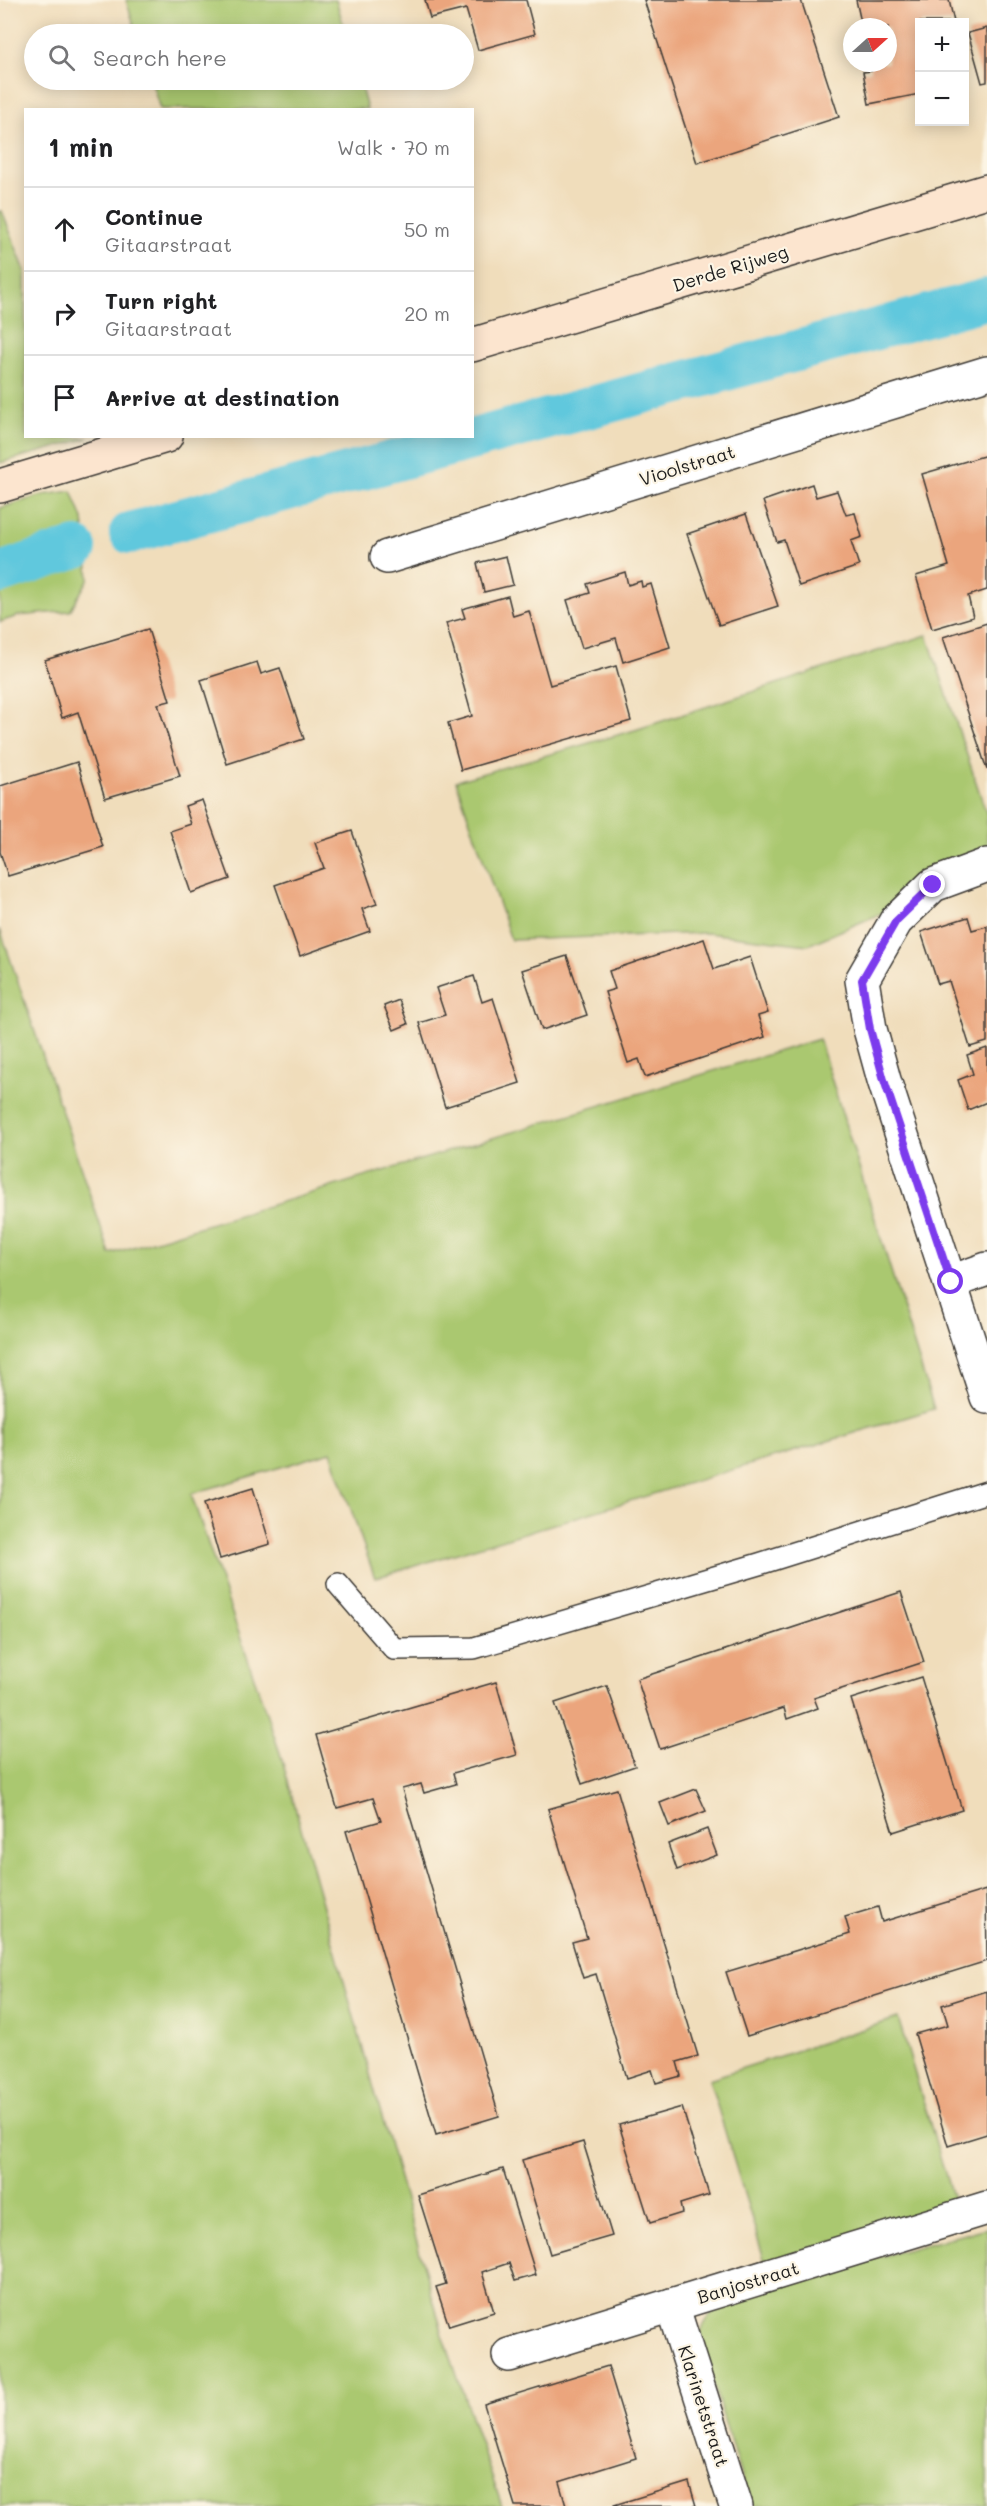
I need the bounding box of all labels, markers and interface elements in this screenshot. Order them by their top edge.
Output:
north arrow [843,18,897,72]
map controls [915,18,969,126]
button: + [915,18,969,72]
search box [24,24,474,90]
icon: search [45,41,78,74]
text: Search here [93,43,227,72]
button: − [915,72,969,126]
text: 1 min [48,130,113,164]
text: Walk · 70 m [337,134,450,160]
text: Continue [105,202,203,231]
icon: ahead [48,213,81,246]
text: 50 m [404,216,450,242]
text: Gitaarstraat [105,231,232,257]
street label: Derde Rijweg [669,239,791,297]
text: Turn right [105,286,217,315]
icon: right [48,297,81,330]
text: 20 m [404,300,450,326]
text: Gitaarstraat [105,315,232,341]
icon: arrive [48,381,81,414]
text: Arrive at destination [105,383,340,412]
street label: Vioolstraat [636,439,738,491]
route end [919,871,945,897]
route start [937,1268,963,1294]
street label: Banjostraat [694,2255,802,2309]
street label: Klarinetstraat [673,2342,735,2470]

